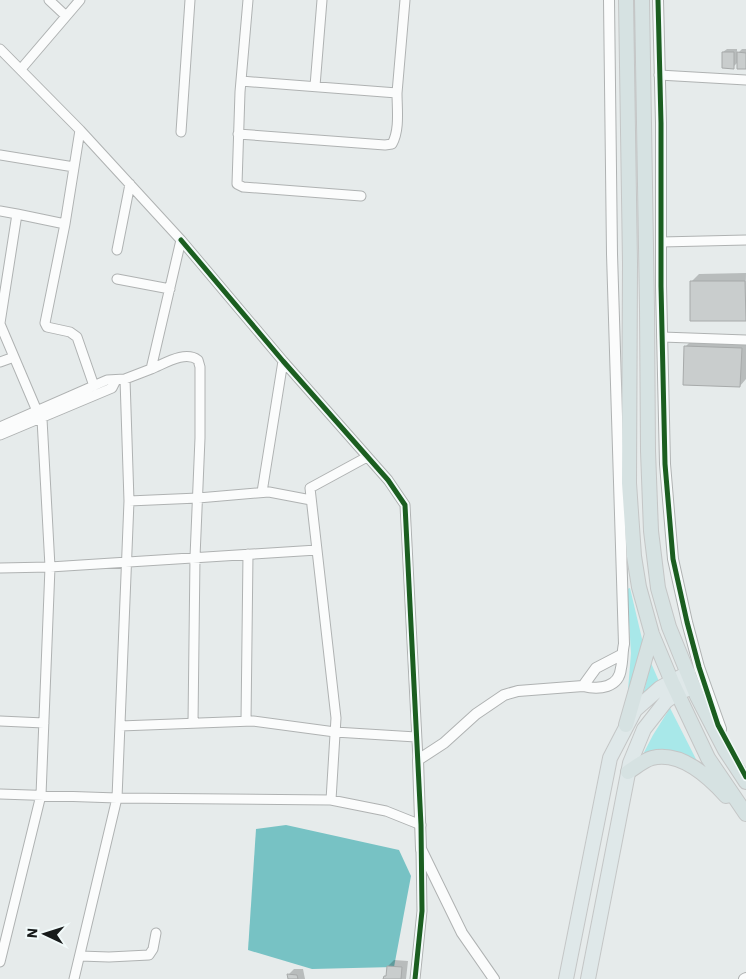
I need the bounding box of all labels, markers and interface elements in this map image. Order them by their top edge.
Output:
north arrow [20,909,70,959]
text: N [23,927,41,939]

